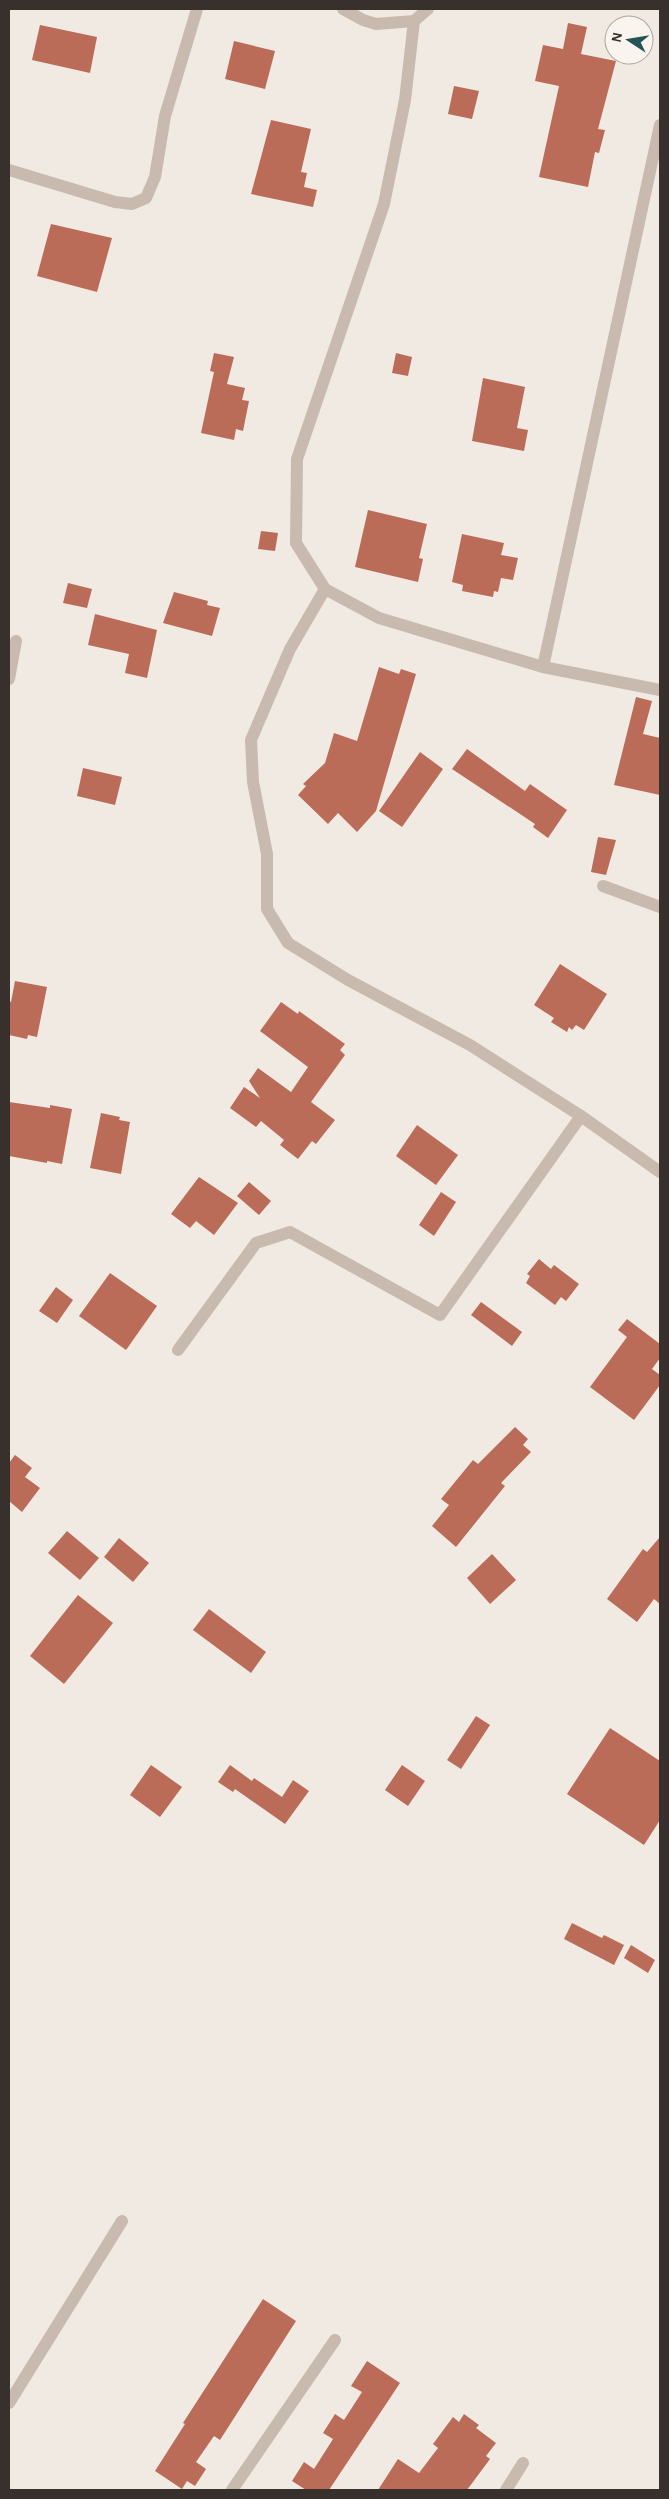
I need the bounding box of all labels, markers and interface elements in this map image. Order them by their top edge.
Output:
north arrow [604,15,654,65]
text: N [609,31,625,44]

